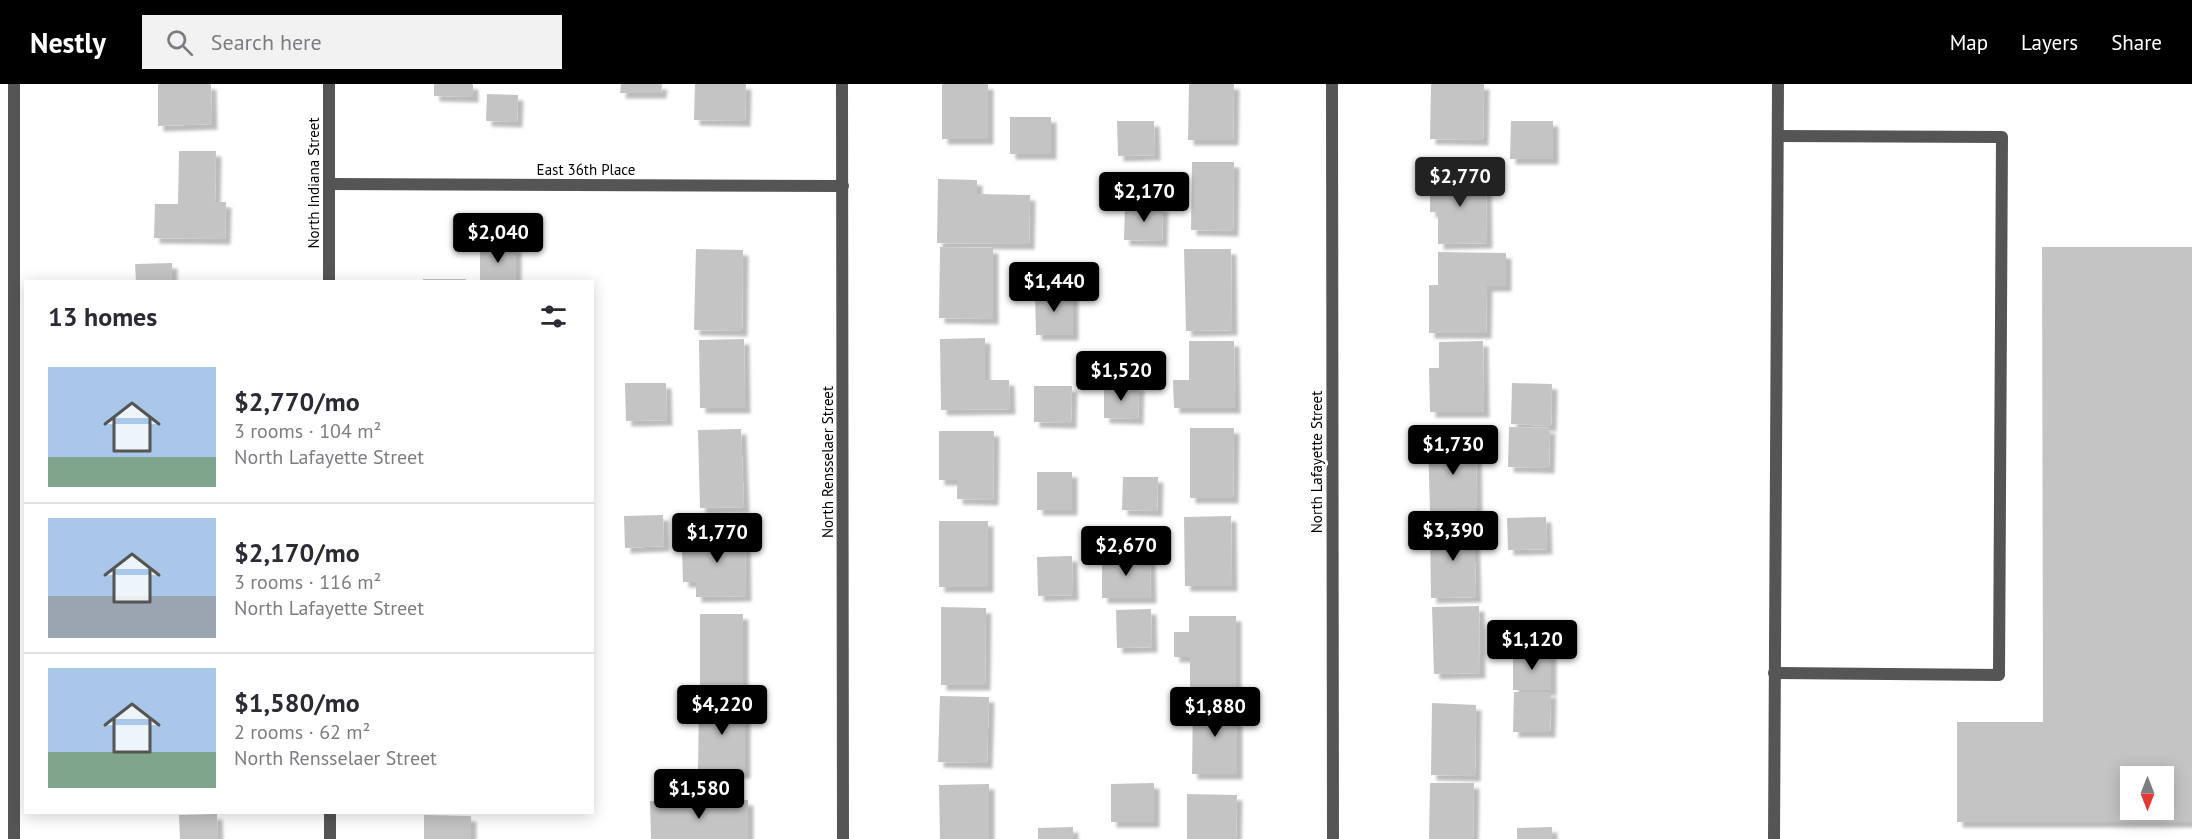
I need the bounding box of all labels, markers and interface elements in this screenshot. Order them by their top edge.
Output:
search box [142,15,562,69]
text: Nestly [30,24,106,61]
icon: search [163,26,196,59]
text: Search here [211,28,322,56]
text: Map [1950,29,1988,56]
text: Layers [2021,29,2078,56]
text: Share [2111,29,2162,56]
street label: North Indiana Street [304,117,323,249]
pin: $2,770 [1411,157,1509,208]
street label: East 36th Place [537,160,635,179]
text: $2,770 [1429,163,1491,189]
pin: $2,170 [1095,172,1193,223]
text: $2,170 [1113,178,1175,204]
pin: $2,040 [449,213,547,264]
text: $2,040 [467,219,529,245]
pin: $1,440 [1005,262,1103,313]
text: $1,440 [1023,268,1085,294]
text: 13 homes [48,300,157,333]
icon: filters [537,300,570,333]
pin: $1,520 [1072,351,1170,402]
text: $1,520 [1090,357,1152,383]
text: $2,770/mo [234,385,360,418]
street label: North Rensselaer Street [818,386,837,538]
icon: home [96,391,168,463]
street label: North Lafayette Street [1307,391,1326,533]
text: 3 rooms · 104 m² [234,418,381,444]
pin: $1,730 [1404,425,1502,476]
text: $1,730 [1422,431,1484,457]
text: North Lafayette Street [234,444,424,470]
pin: $3,390 [1404,511,1502,562]
pin: $1,770 [668,513,766,564]
text: $3,390 [1422,517,1484,543]
text: $1,770 [686,519,748,545]
pin: $2,670 [1077,526,1175,577]
text: $2,670 [1095,532,1157,558]
text: $2,170/mo [234,536,360,569]
icon: home [96,542,168,614]
text: 3 rooms · 116 m² [234,569,381,595]
text: North Lafayette Street [234,595,424,621]
pin: $1,120 [1483,620,1581,671]
text: $1,120 [1501,626,1563,652]
pin: $4,220 [673,685,771,736]
text: $1,580/mo [234,686,360,719]
pin: $1,880 [1166,687,1264,738]
text: $4,220 [691,691,753,717]
icon: home [96,692,168,764]
text: $1,880 [1184,693,1246,719]
text: 2 rooms · 62 m² [234,719,370,745]
text: North Rensselaer Street [234,745,437,771]
north arrow [2120,766,2174,820]
map controls [2120,766,2174,820]
pin: $1,580 [650,769,748,820]
text: $1,580 [668,775,730,801]

